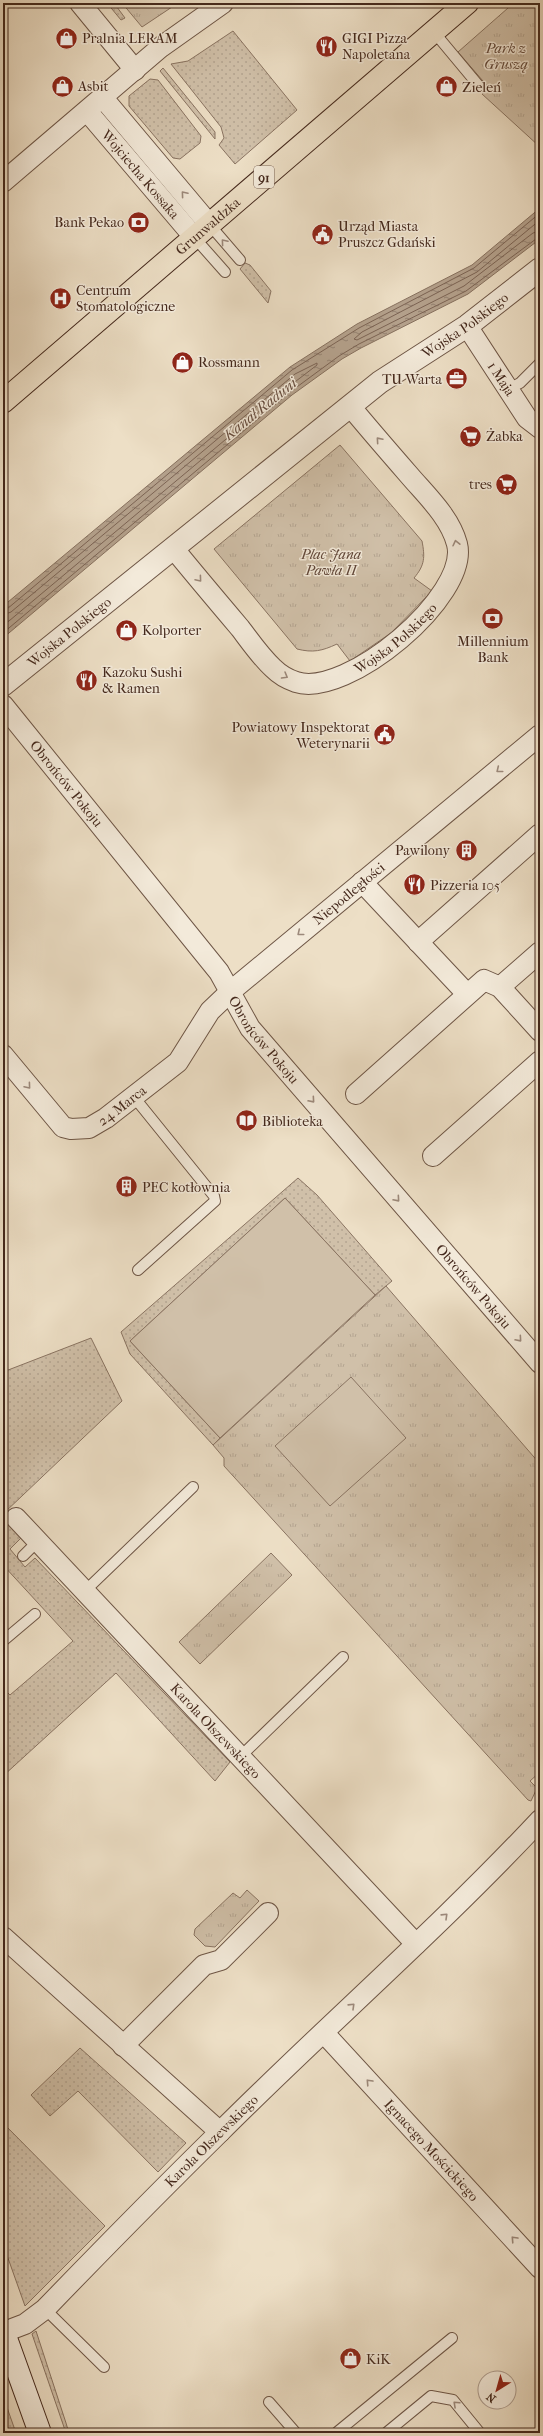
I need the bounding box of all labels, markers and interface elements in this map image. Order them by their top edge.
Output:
shop icon: Pralnia LERAM [53,25,79,51]
place label: Pralnia LERAM [82,30,178,47]
place label: GIGI Pizza Napoletana [342,30,411,63]
restaurant icon: GIGI Pizza Napoletana [313,33,339,59]
park label: Park z Gruszą [484,40,528,73]
shop icon: Asbit [49,73,75,99]
shop icon: Zieleń [434,74,460,100]
place label: Asbit [77,78,109,95]
place label: Zieleń [462,79,501,96]
street label: Wojciecha Kossaka [97,126,183,223]
road number: 91 [254,166,274,188]
one-way arrow [181,191,188,199]
street label: Grunwaldzka [172,194,244,259]
bank icon: Bank Pekao [126,209,152,235]
place label: Bank Pekao [54,214,124,231]
place label: Urząd Miasta Pruszcz Gdański [338,218,436,251]
public building icon: Urząd Miasta Pruszcz Gdański [309,221,335,247]
one-way arrow [222,239,229,246]
place label: Centrum Stomatologiczne [76,282,175,315]
hospital icon: Centrum Stomatologiczne [48,285,74,311]
street label: Wojska Polskiego [418,289,512,362]
shop icon: Rossmann [169,349,195,375]
place label: Rossmann [198,354,260,371]
street label: 1 Maja [484,359,519,400]
office icon: TU Warta [444,366,470,392]
place label: TU Warta [382,371,443,388]
water label: Kanał Raduni [219,373,302,445]
supermarket icon: Żabka [457,423,483,449]
place label: Żabka [486,428,523,445]
one-way arrow [376,437,383,444]
supermarket icon: tres [494,471,520,497]
place label: tres [469,476,492,493]
one-way arrow [453,540,461,546]
park label: Plac Jana Pawła II [300,546,361,579]
one-way arrow [194,575,201,582]
street label: Wojska Polskiego [24,593,115,671]
street label: Wojska Polskiego [350,600,441,678]
bank icon: Millennium Bank [480,606,506,632]
shop icon: Kolporter [114,617,140,643]
place label: Kolporter [142,622,201,639]
place label: Millennium Bank [457,633,529,666]
place label: Kazoku Sushi & Ramen [102,664,182,697]
restaurant icon: Kazoku Sushi & Ramen [73,667,99,693]
one-way arrow [281,672,288,679]
place label: Powiatowy Inspektorat Weterynarii [231,719,370,752]
public building icon: Powiatowy Inspektorat Weterynarii [372,722,398,748]
street label: Obrońców Pokoju [26,737,106,831]
one-way arrow [497,765,504,772]
building icon: Pawilony [453,837,479,863]
place label: Pawilony [395,842,451,859]
street label: Niepodległości [310,859,388,929]
restaurant icon: Pizzeria 105 [401,872,427,898]
place label: Pizzeria 105 [430,877,500,894]
one-way arrow [297,929,304,936]
street label: Obrońców Pokoju [225,993,302,1087]
one-way arrow [23,1081,30,1088]
street label: 24 Marca [95,1082,150,1130]
one-way arrow [307,1096,314,1103]
library icon: Biblioteka [234,1108,260,1134]
place label: Biblioteka [262,1113,323,1130]
building icon: PEC kotłownia [114,1174,140,1200]
place label: PEC kotłownia [142,1179,231,1196]
one-way arrow [393,1194,400,1201]
street label: Obrońców Pokoju [432,1241,514,1332]
one-way arrow [515,1334,522,1342]
street label: Karola Olszewskiego [167,1680,264,1782]
one-way arrow [440,1913,448,1921]
one-way arrow [347,2003,355,2011]
one-way arrow [366,2079,373,2087]
street label: Karola Olszewskiego [161,2091,262,2191]
street label: Ignacego Mościckiego [380,2096,482,2205]
one-way arrow [511,2236,518,2244]
shop icon: KiK [338,2346,364,2372]
place label: KiK [366,2351,391,2368]
north arrow [477,2370,517,2410]
text: N [484,2389,499,2405]
one-way arrow [453,2401,461,2408]

